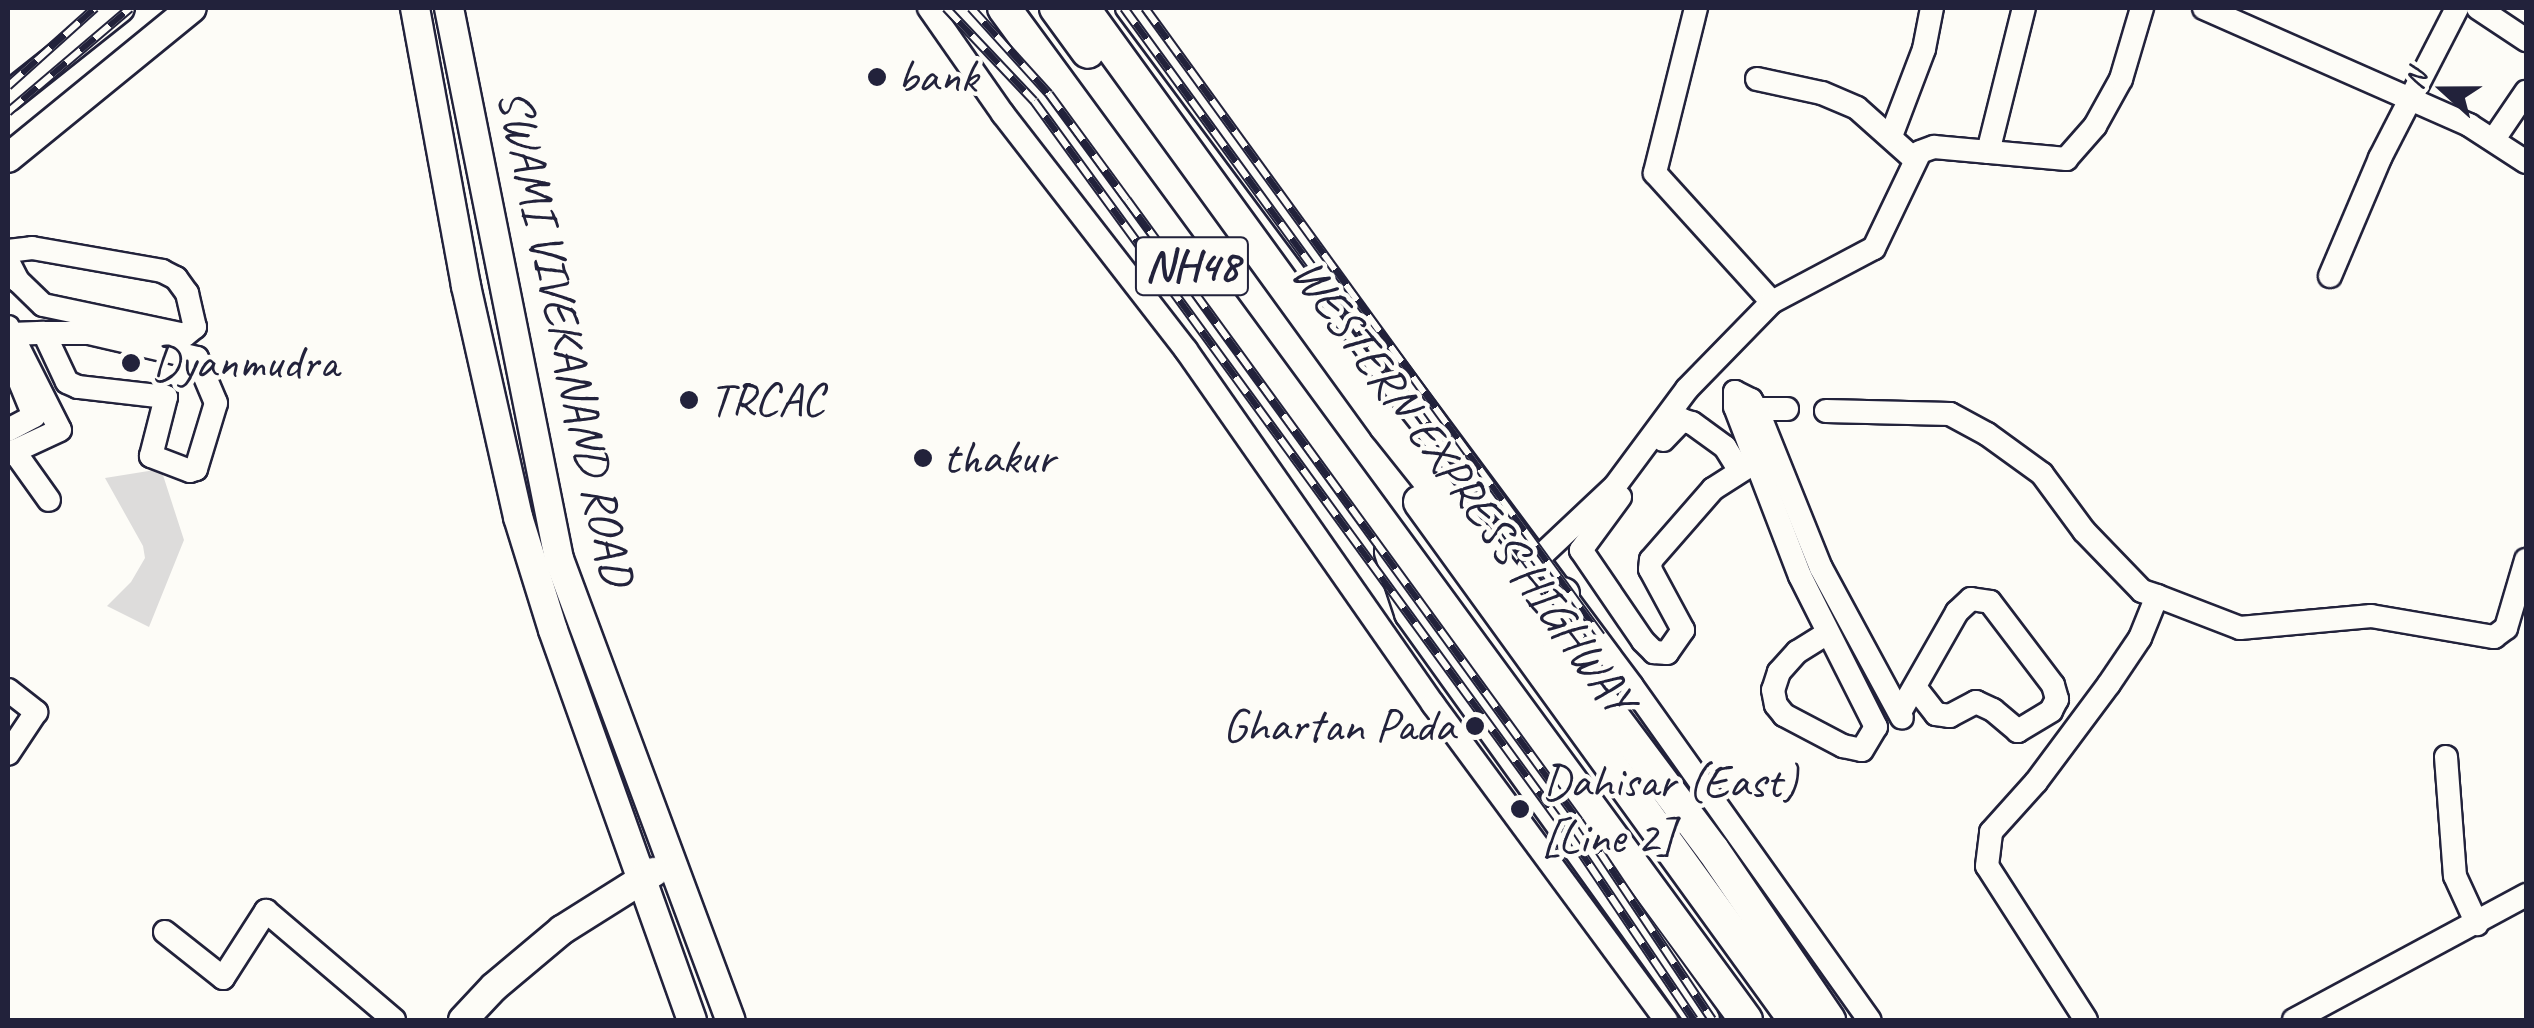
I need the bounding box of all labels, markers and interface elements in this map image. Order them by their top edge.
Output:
north arrow [2394,40,2494,140]
place label: bank [897,48,977,106]
text: N [2396,65,2435,93]
marker: bank [866,66,888,88]
street label: SWAMI VIVEKANAND ROAD [485,84,647,590]
road number: NH48 [1134,226,1250,306]
street label: WESTERN EXPRESS HIGHWAY [1280,247,1648,725]
place label: Dyanmudra [151,334,338,392]
marker: Dyanmudra [120,352,142,374]
place label: TRCAC [709,371,824,429]
marker: TRCAC [678,389,700,411]
place label: thakur [943,429,1054,487]
marker: thakur [912,447,934,469]
place label: Ghartan Pada [1223,697,1455,755]
marker: Ghartan Pada [1464,715,1486,737]
place label: Dahisar (East) [Line 2] [1542,752,1797,865]
marker: Dahisar (East) [Line 2] [1507,796,1533,822]

